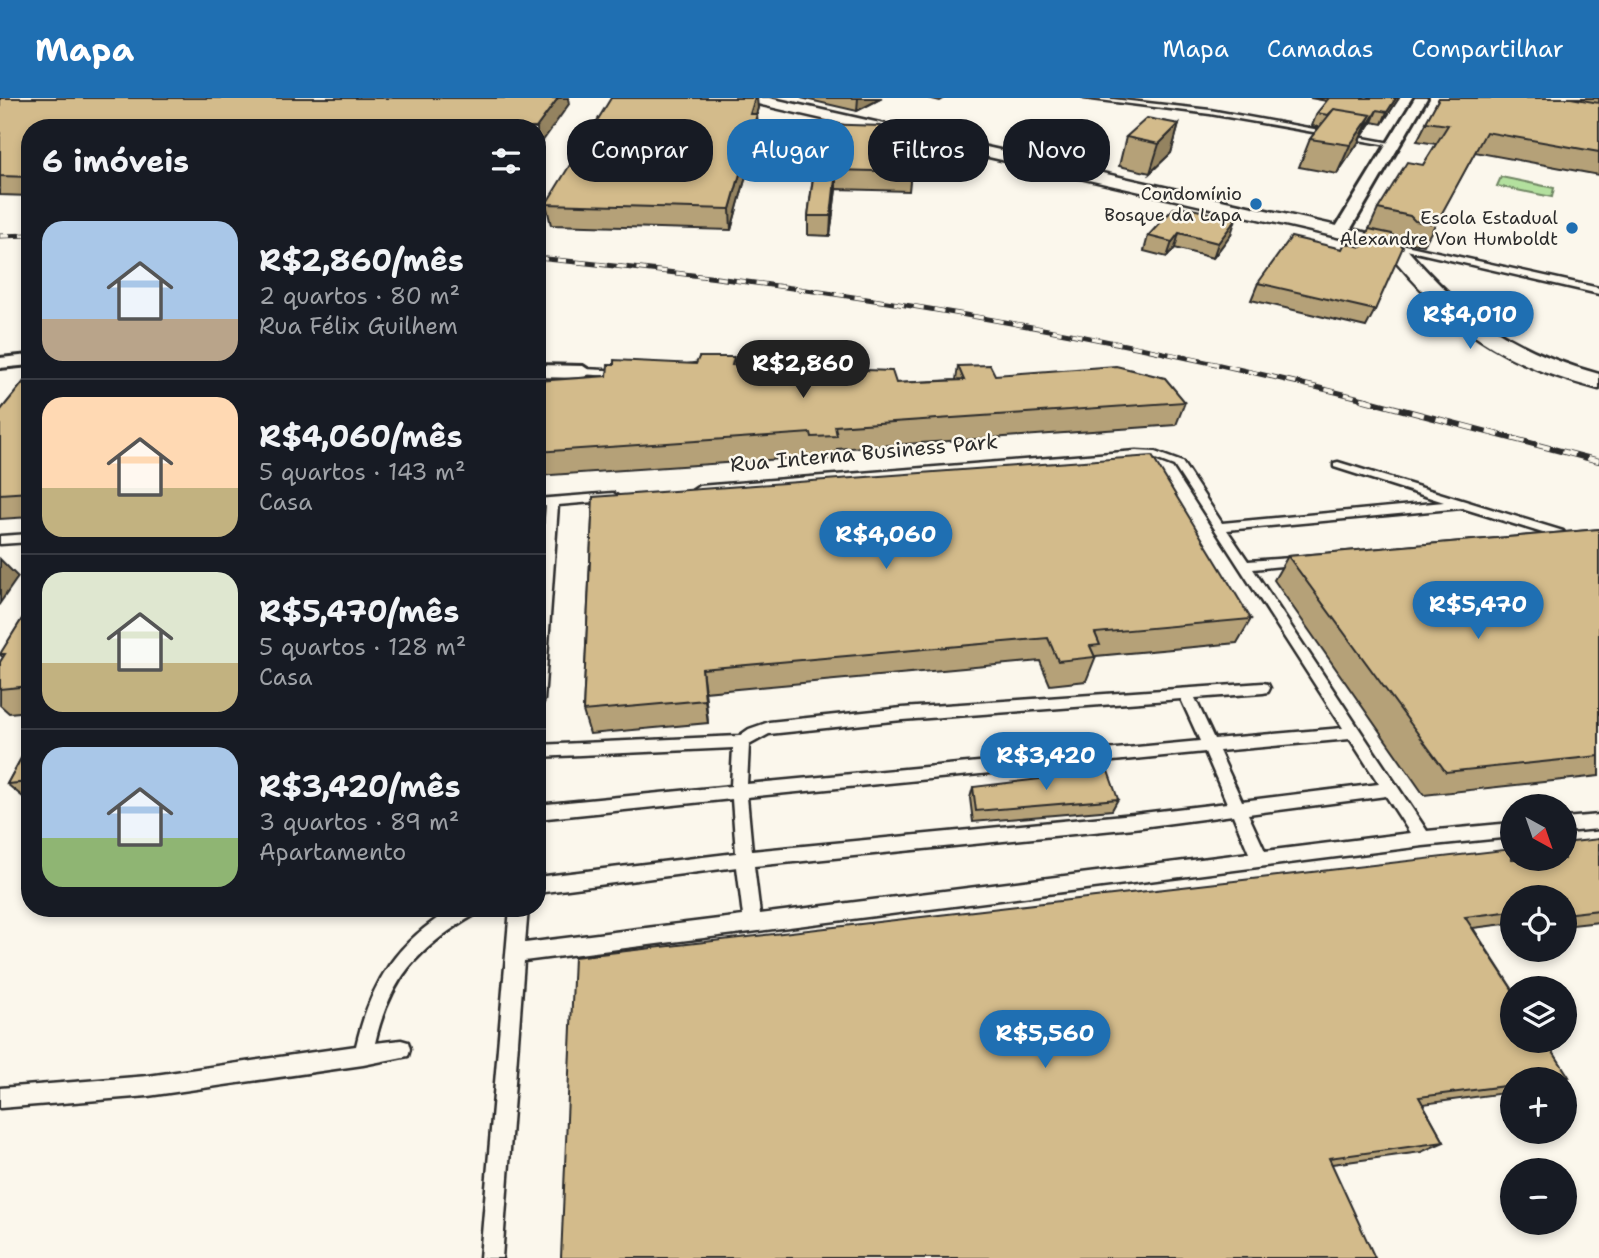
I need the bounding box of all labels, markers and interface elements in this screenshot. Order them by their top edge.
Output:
text: Mapa [35,27,134,72]
text: Mapa [1162,33,1229,65]
text: Camadas [1267,33,1374,65]
text: Compartilhar [1412,33,1564,65]
chip: Comprar [567,119,713,182]
chip: Alugar [727,119,854,182]
chip: Filtros [868,119,989,182]
chip: Novo [1003,119,1110,182]
text: 6 imóveis [42,141,189,182]
icon: filters [487,142,525,180]
place label: Condomínio Bosque da Lapa [1104,182,1242,227]
marker: Condomínio Bosque da Lapa [1248,196,1264,212]
place label: Escola Estadual Alexandre Von Humboldt [1339,206,1559,251]
marker: Escola Estadual Alexandre Von Humboldt [1564,220,1580,236]
text: R$2,860/mês [259,240,464,281]
icon: home [98,249,182,333]
text: 2 quartos · 80 m² [259,281,460,311]
pin: R$4,010 [1405,292,1535,351]
text: R$4,010 [1423,299,1517,329]
text: Rua Félix Guilhem [259,311,458,341]
pin: R$2,860 [738,341,868,400]
text: R$2,860 [752,348,854,378]
text: R$4,060/mês [259,416,463,457]
icon: home [98,425,182,509]
street label: Rua Interna Business Park [729,427,999,479]
text: 5 quartos · 143 m² [259,457,466,487]
text: Casa [259,487,312,517]
pin: R$4,060 [821,512,951,571]
text: R$4,060 [835,519,937,549]
pin: R$5,470 [1413,582,1543,641]
text: R$5,470 [1429,589,1527,619]
text: R$5,470/mês [259,591,459,632]
icon: home [98,600,182,684]
text: 5 quartos · 128 m² [259,632,466,662]
text: Casa [259,662,312,692]
pin: R$3,420 [981,732,1111,792]
text: R$3,420 [996,740,1096,770]
text: R$3,420/mês [259,766,461,807]
icon: home [98,775,182,859]
north arrow [1500,794,1577,872]
map controls [1500,794,1577,1235]
text: 3 quartos · 89 m² [259,807,459,837]
text: Apartamento [259,837,406,867]
button: locate [1500,885,1577,962]
button: layers [1500,976,1577,1053]
pin: R$5,560 [980,1010,1110,1070]
text: R$5,560 [995,1018,1095,1048]
button: + [1500,1067,1577,1144]
button: − [1500,1158,1577,1235]

